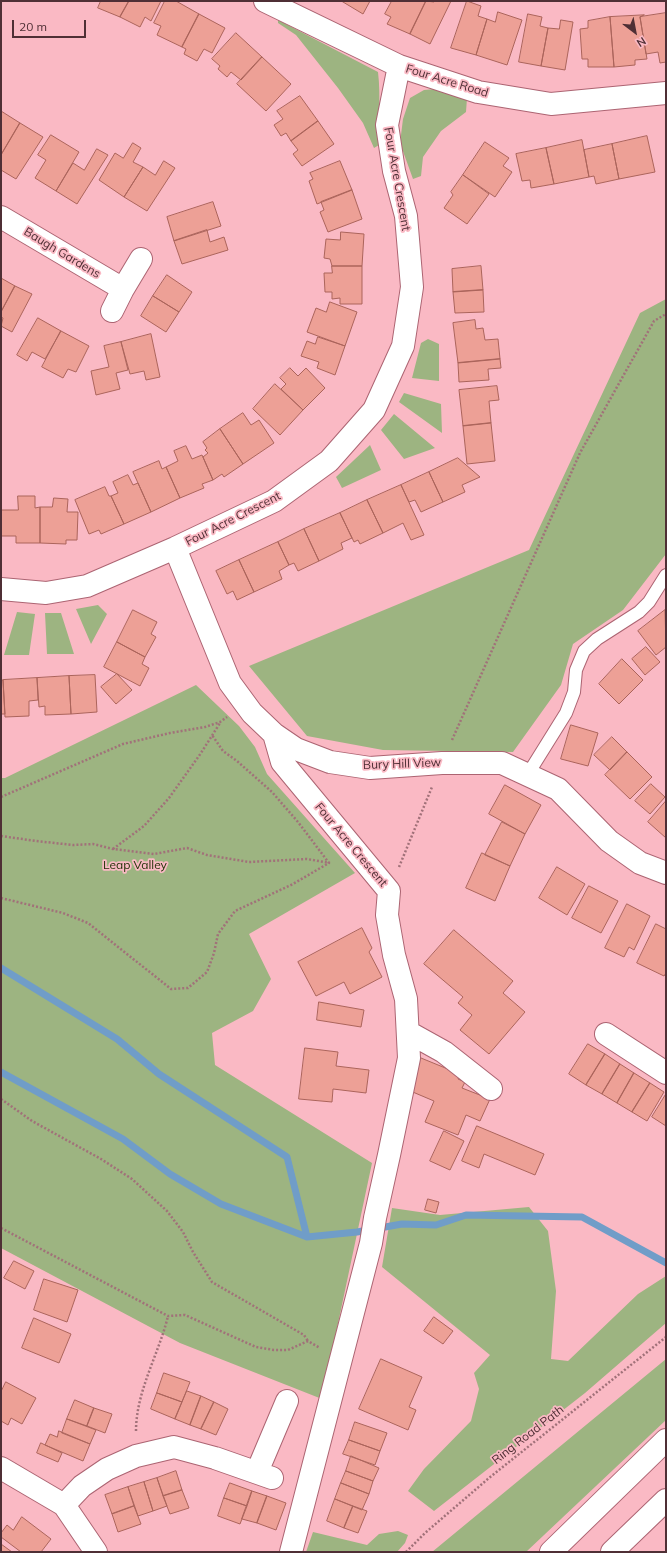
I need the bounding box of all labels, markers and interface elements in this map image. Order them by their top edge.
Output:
scale bar [14,12,88,38]
north arrow [615,12,655,52]
text: 20 m [19,19,47,34]
text: N [634,34,649,50]
street label: Four Acre Road [404,62,490,100]
street label: Four Acre Crescent [381,126,413,232]
street label: Baugh Gardens [21,225,103,281]
street label: Four Acre Crescent [183,489,283,549]
street label: Bury Hill View [363,755,441,773]
street label: Four Acre Crescent [312,800,390,890]
park label: Leap Valley [103,858,167,872]
street label: Ring Road Path [489,1403,567,1467]

